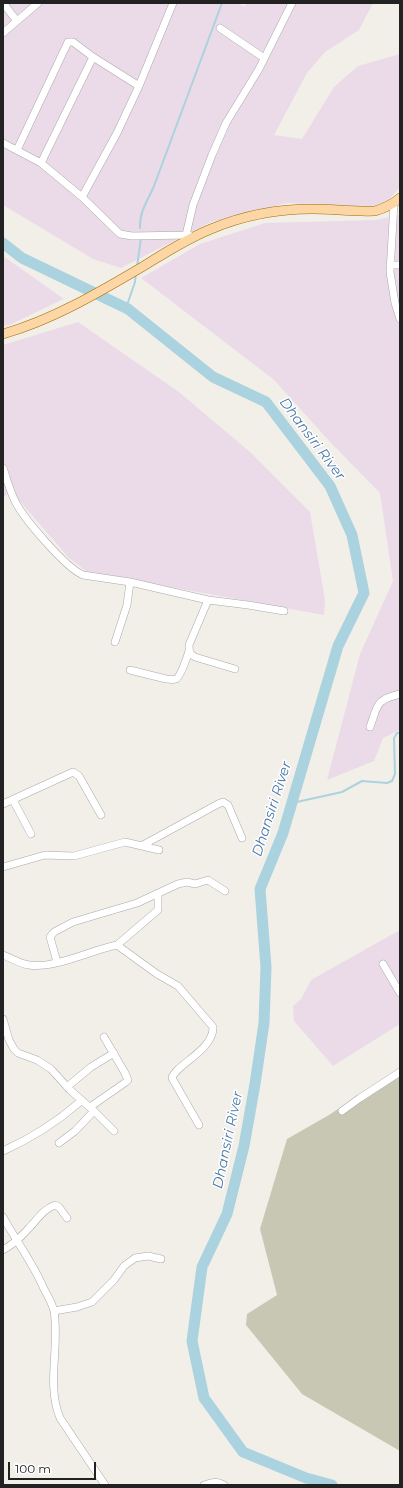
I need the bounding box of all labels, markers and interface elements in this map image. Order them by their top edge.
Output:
water label: Dhansiri River [276,394,348,484]
water label: Dhansiri River [249,759,295,859]
water label: Dhansiri River [210,1090,246,1190]
scale bar [10,1454,98,1480]
text: 100 m [15,1461,51,1476]

